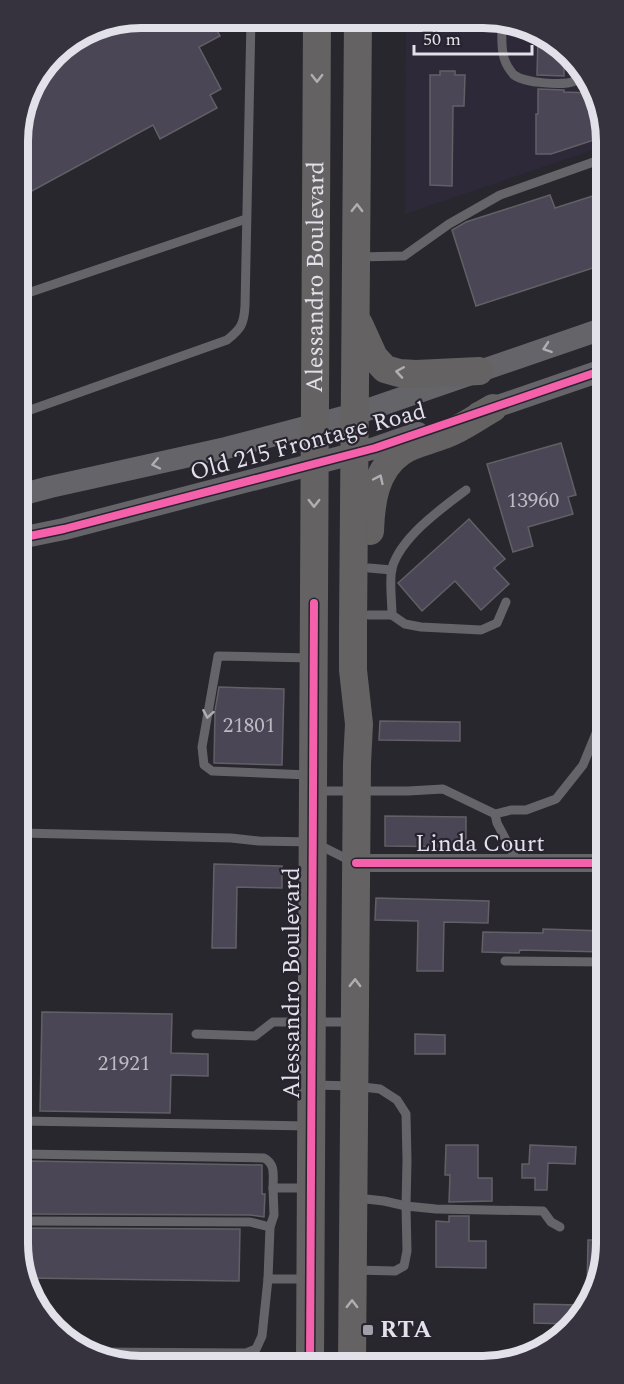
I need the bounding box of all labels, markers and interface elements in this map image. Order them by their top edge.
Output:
scale bar [414,18,532,56]
text: 50 m [423,26,461,53]
one-way arrow [311,73,323,82]
street label: Alessandro Boulevard [297,161,334,393]
one-way arrow [350,204,363,213]
one-way arrow [542,340,553,353]
one-way arrow [395,366,405,379]
street label: Old 215 Frontage Road [186,393,430,491]
one-way arrow [151,457,161,470]
one-way arrow [372,474,384,485]
house number: 13960 [507,485,559,517]
one-way arrow [308,499,320,508]
one-way arrow [202,709,214,718]
house number: 21801 [223,710,275,742]
street label: Linda Court [415,826,545,862]
street label: Alessandro Boulevard [274,867,310,1099]
one-way arrow [349,979,361,988]
house number: 21921 [98,1048,150,1080]
one-way arrow [346,1300,358,1309]
place label: RTA [380,1312,432,1348]
marker: RTA [361,1323,375,1337]

